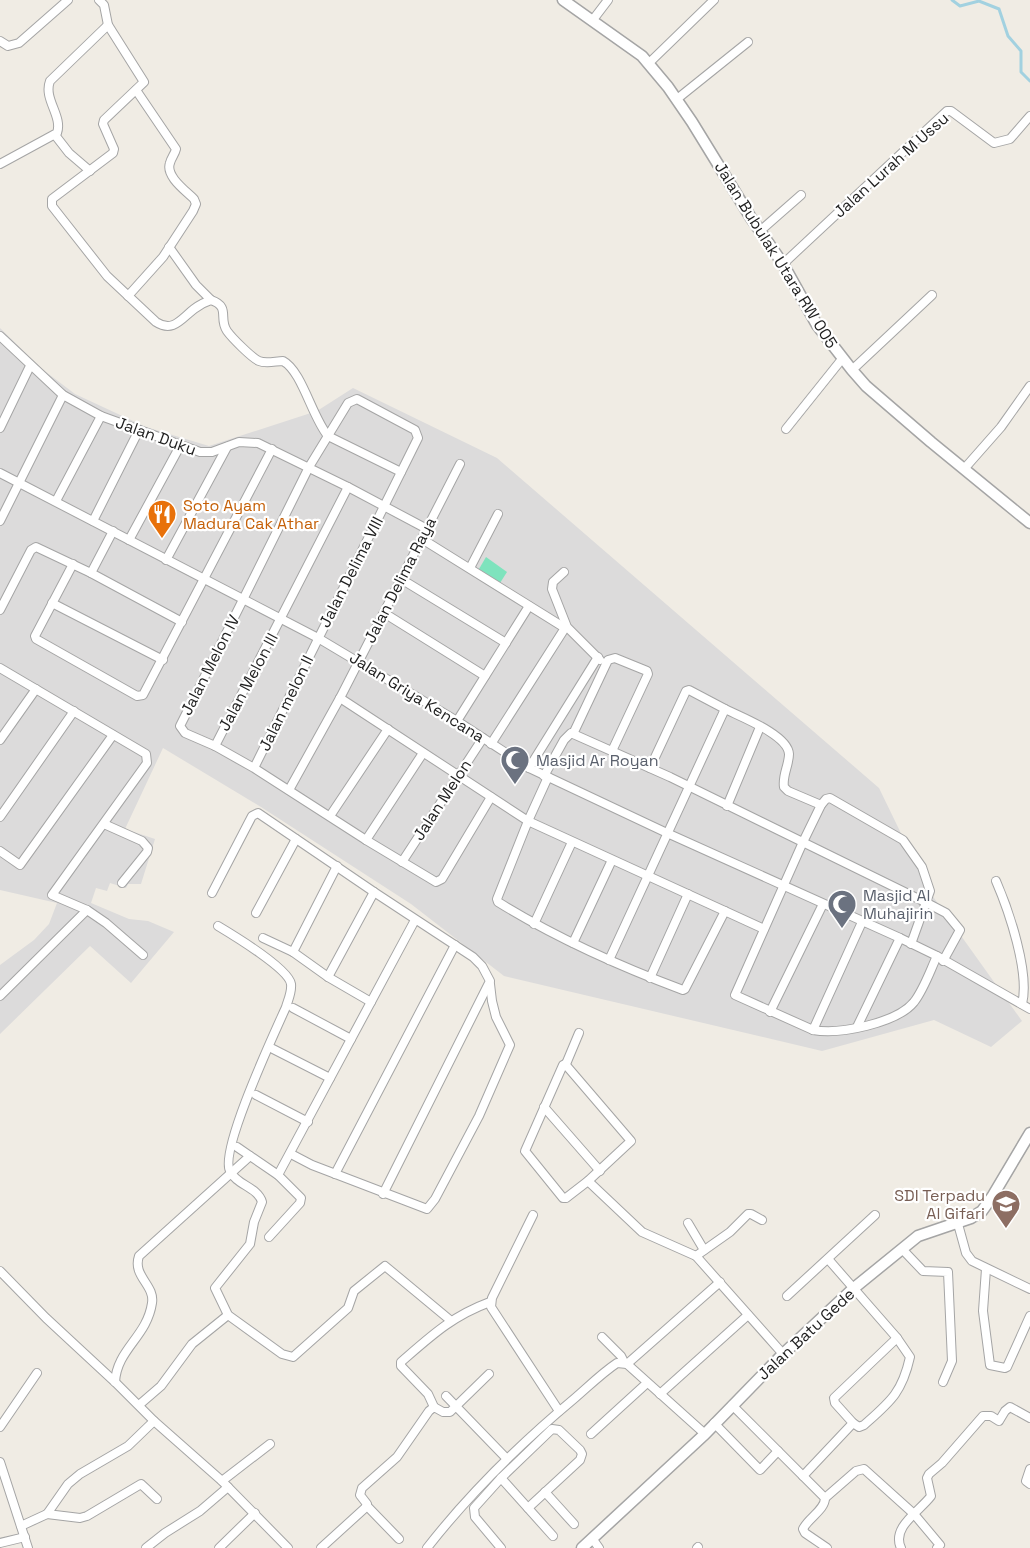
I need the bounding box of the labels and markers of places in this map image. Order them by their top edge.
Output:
place label: Soto Ayam Madura Cak Athar [183,495,319,534]
restaurant icon: Soto Ayam Madura Cak Athar [146,498,178,540]
mosque icon: Masjid Ar Royan [499,744,531,786]
place label: Masjid Ar Royan [536,750,659,771]
place label: Masjid Al Muhajirin [863,885,933,924]
mosque icon: Masjid Al Muhajirin [826,888,858,930]
place label: SDI Terpadu Al Gifari [894,1185,985,1224]
school or university icon: SDI Terpadu Al Gifari [990,1188,1022,1230]

